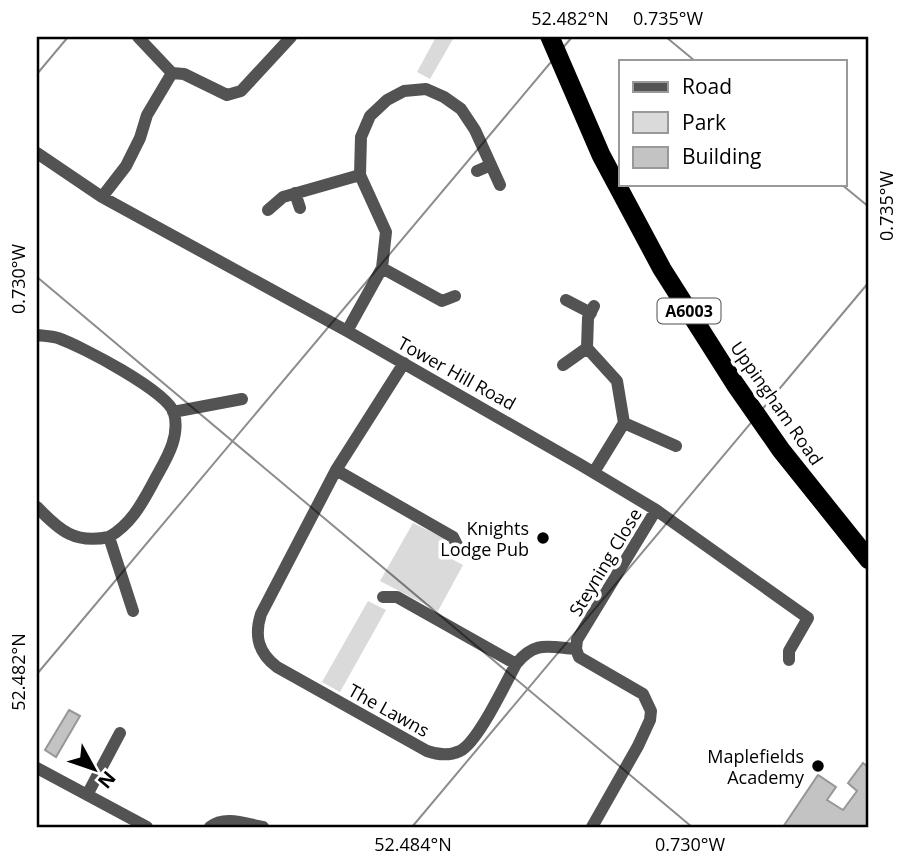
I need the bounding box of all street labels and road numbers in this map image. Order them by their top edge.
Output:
road number: A6003 [658,298,720,324]
street label: Tower Hill Road [394,331,520,415]
street label: Uppingham Road [725,336,829,470]
street label: Steyning Close [563,504,647,620]
street label: The Lawns [344,678,434,742]

